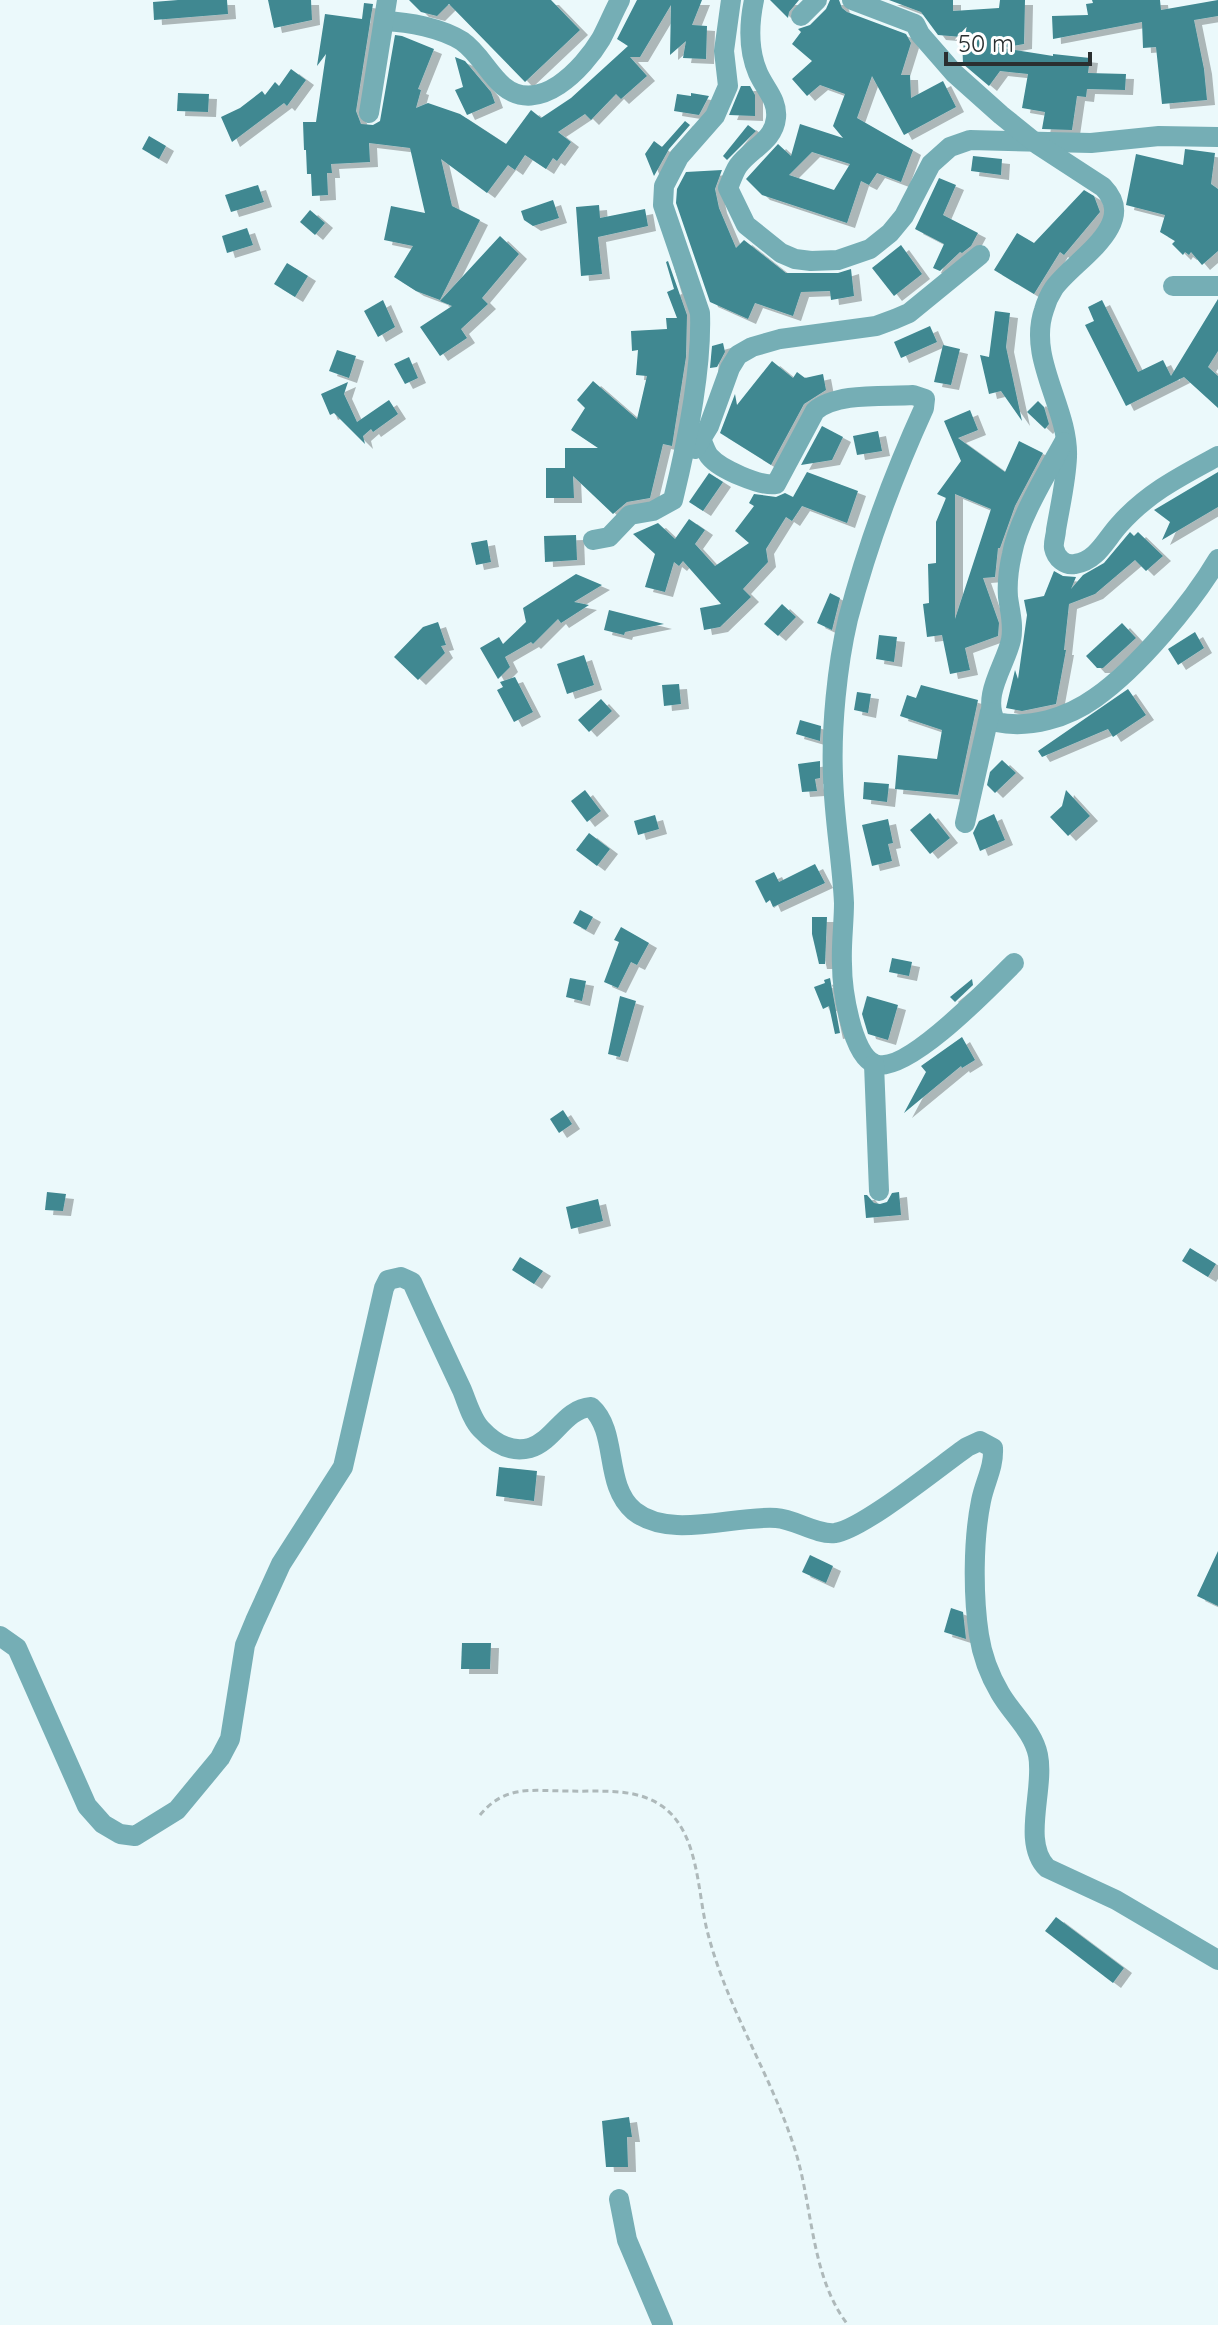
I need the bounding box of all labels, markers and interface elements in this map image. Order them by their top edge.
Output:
scale bar [946,16,1090,66]
text: 50 m [958,28,1014,58]

